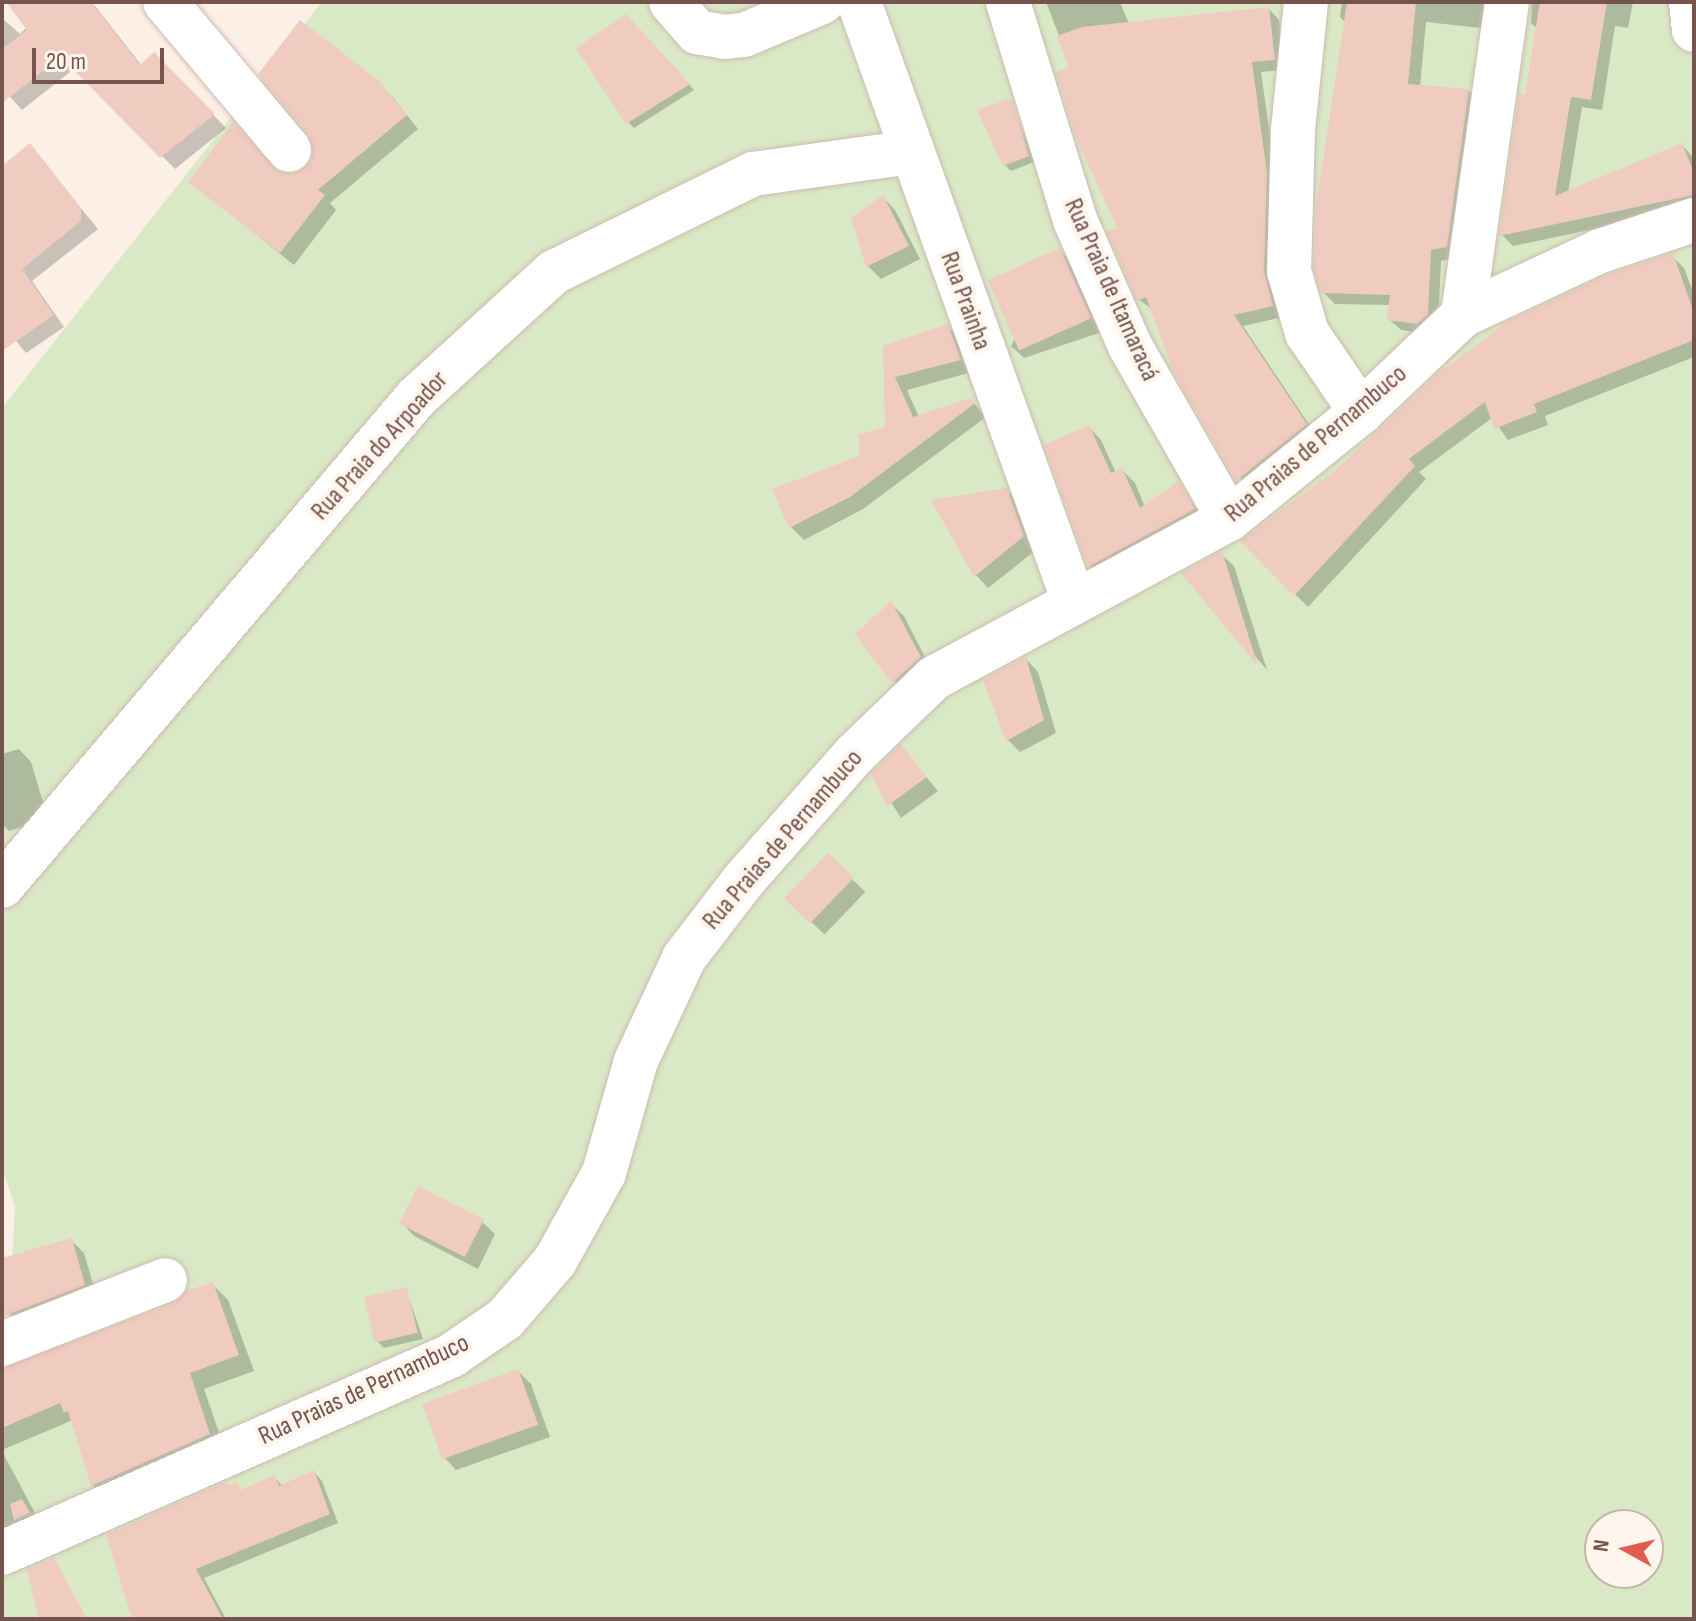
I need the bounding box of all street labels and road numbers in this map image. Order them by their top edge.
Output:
street label: Rua Praia de Itamaracá [1057,194,1165,386]
street label: Rua Prainha [933,248,997,354]
street label: Rua Praias de Pernambuco [1219,359,1413,529]
street label: Rua Praia do Arpoador [305,365,455,527]
street label: Rua Praias de Pernambuco [696,744,870,936]
street label: Rua Praias de Pernambuco [254,1328,474,1452]

